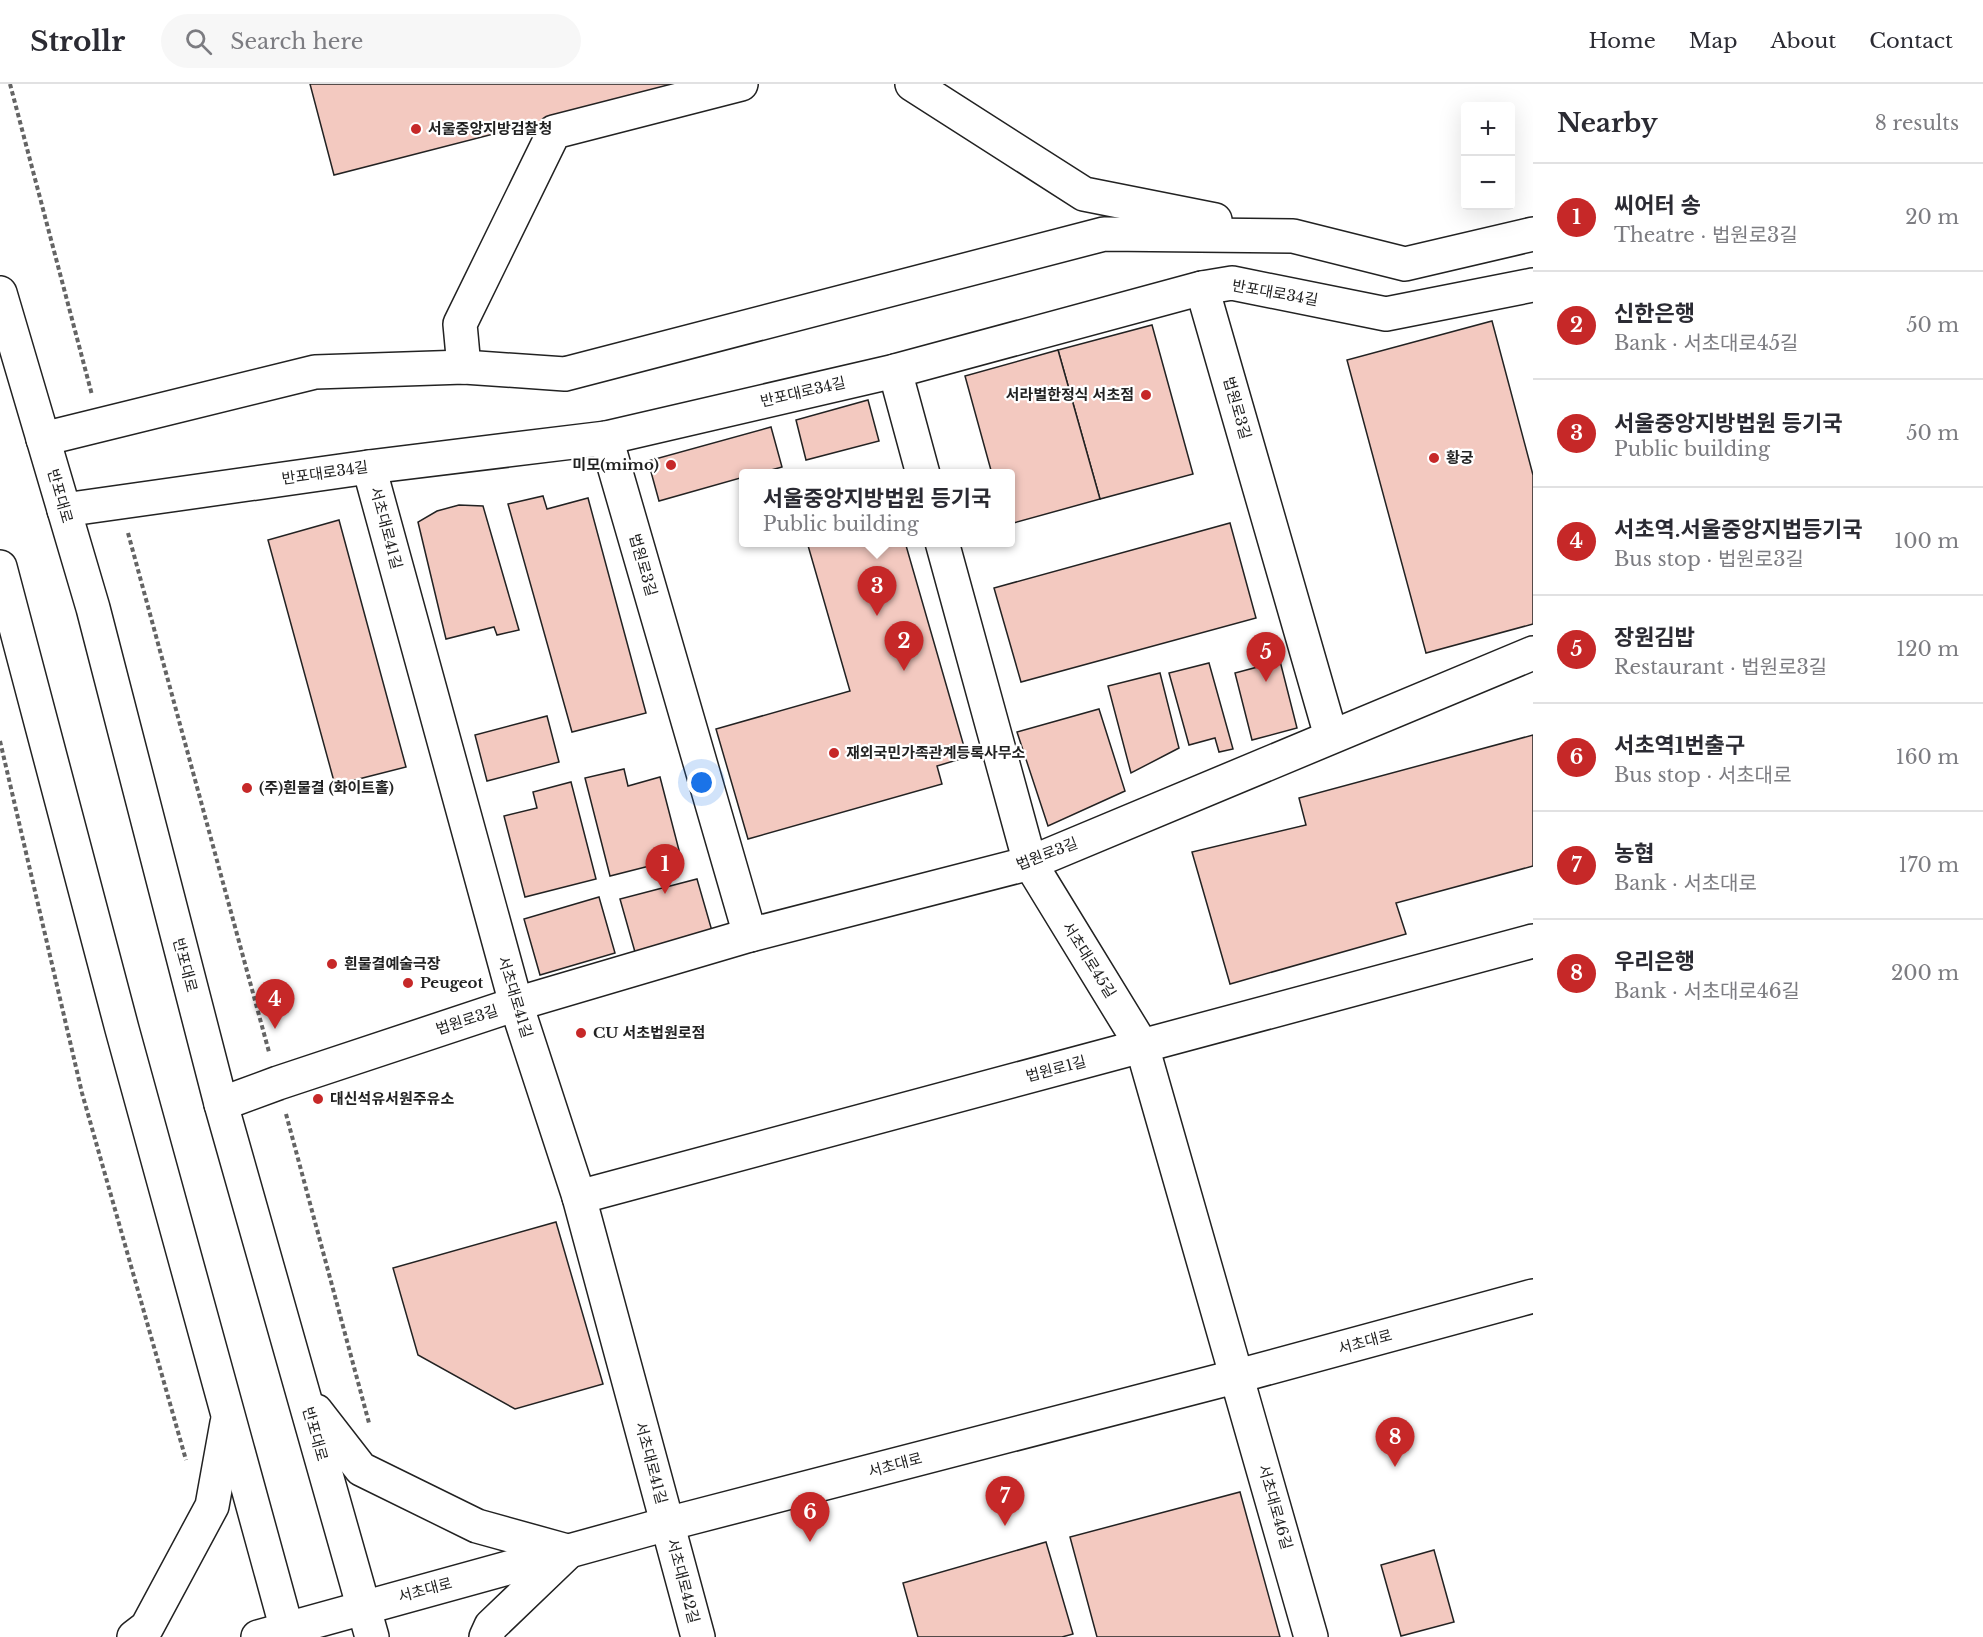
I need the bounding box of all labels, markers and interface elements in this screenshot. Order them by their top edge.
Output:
search box [161,14,581,68]
text: Strollr [30,24,125,59]
icon: search [182,25,215,58]
text: Search here [230,28,363,55]
text: Home [1589,28,1656,54]
text: Map [1689,28,1737,54]
text: About [1770,28,1836,54]
text: Contact [1869,28,1953,54]
map controls [1461,102,1515,210]
button: + [1461,102,1515,156]
text: Nearby [1557,107,1658,139]
text: 8 results [1875,111,1959,135]
place label: 서울중앙지방검찰청 [428,119,552,138]
marker: 서울중앙지방검찰청 [409,122,423,136]
button: − [1461,156,1515,210]
text: 씨어터 송 [1614,192,1701,219]
text: 1 [1572,205,1581,229]
text: 20 m [1905,205,1959,229]
text: Theatre · 법원로3길 [1614,223,1798,247]
street label: 반포대로34길 [1231,276,1320,309]
text: 신한은행 [1614,300,1695,327]
text: 2 [1570,313,1583,337]
text: 50 m [1906,313,1959,337]
text: Bank · 서초대로45길 [1614,331,1798,355]
street label: 반포대로34길 [758,372,847,411]
street label: 법원로3길 [1219,374,1255,441]
place label: 서라벌한정식 서초점 [1006,385,1134,404]
marker: 서라벌한정식 서초점 [1139,388,1153,402]
text: 서울중앙지방법원 등기국 [1614,410,1843,437]
text: 3 [1570,421,1583,445]
text: 50 m [1906,421,1959,445]
text: Public building [1614,437,1770,461]
place label: 황궁 [1446,448,1474,467]
marker: 황궁 [1427,451,1441,465]
place label: 미모(mimo) [573,455,659,474]
street label: 반포대로34길 [281,457,369,488]
marker: 미모(mimo) [664,458,678,472]
street label: 반포대로 [44,467,77,525]
popup [739,469,1015,547]
street label: 서초대로41길 [366,485,407,571]
text: 서울중앙지방법원 등기국 [763,485,991,512]
text: Public building [763,512,919,536]
text: 서초역.서울중앙지법등기국 [1614,516,1863,543]
text: 4 [1570,529,1583,553]
text: 100 m [1894,529,1959,553]
street label: 법원로3길 [625,531,661,598]
text: Bus stop · 법원로3길 [1614,547,1804,571]
pin: 3 [858,566,896,616]
pin: 2 [884,622,924,671]
text: 장원김밥 [1614,624,1695,651]
pin: 5 [1246,632,1286,682]
text: 5 [1571,637,1582,661]
text: 120 m [1896,637,1959,661]
text: Restaurant · 법원로3길 [1614,655,1827,679]
text: 서초역1번출구 [1614,732,1745,759]
place label: 재외국민가족관계등록사무소 [846,743,1026,762]
text: 6 [1570,745,1583,769]
text: 160 m [1896,745,1959,769]
marker: 재외국민가족관계등록사무소 [827,746,841,760]
text: Bus stop · 서초대로 [1614,763,1792,787]
your location [687,768,716,797]
place label: (주)흰물결 (화이트홀) [259,778,394,797]
marker: (주)흰물결 (화이트홀) [240,781,254,795]
street label: 법원로3길 [1013,833,1080,874]
text: 농협 [1614,840,1654,867]
pin: 1 [646,844,684,894]
text: 7 [1571,853,1582,877]
text: 170 m [1899,853,1959,877]
text: Bank · 서초대로 [1614,871,1757,895]
street label: 서초대로45길 [1059,918,1120,1001]
street label: 반포대로 [169,936,202,994]
text: 우리은행 [1614,948,1695,975]
place label: 흰물결예술극장 [344,954,441,973]
street label: 서초대로41길 [494,954,537,1040]
marker: 흰물결예술극장 [325,957,339,971]
text: 8 [1570,961,1583,985]
text: 200 m [1891,961,1959,985]
place label: Peugeot [420,973,484,992]
marker: Peugeot [401,976,415,990]
text: Bank · 서초대로46길 [1614,979,1800,1003]
pin: 4 [256,980,294,1029]
street label: 법원로3길 [433,1001,500,1039]
place label: CU 서초법원로점 [593,1023,705,1042]
marker: CU 서초법원로점 [574,1026,588,1040]
street label: 법원로1길 [1024,1051,1088,1086]
place label: 대신석유서원주유소 [330,1089,454,1108]
marker: 대신석유서원주유소 [311,1092,325,1106]
street label: 서초대로 [1336,1325,1394,1358]
street label: 반포대로 [299,1405,332,1463]
pin: 8 [1376,1418,1414,1467]
street label: 서초대로41길 [631,1420,672,1506]
street label: 서초대로 [866,1448,924,1481]
street label: 서초대로46길 [1254,1462,1297,1551]
pin: 7 [986,1476,1024,1526]
pin: 6 [790,1492,830,1542]
street label: 서초대로42길 [663,1536,704,1625]
street label: 서초대로 [396,1573,454,1606]

